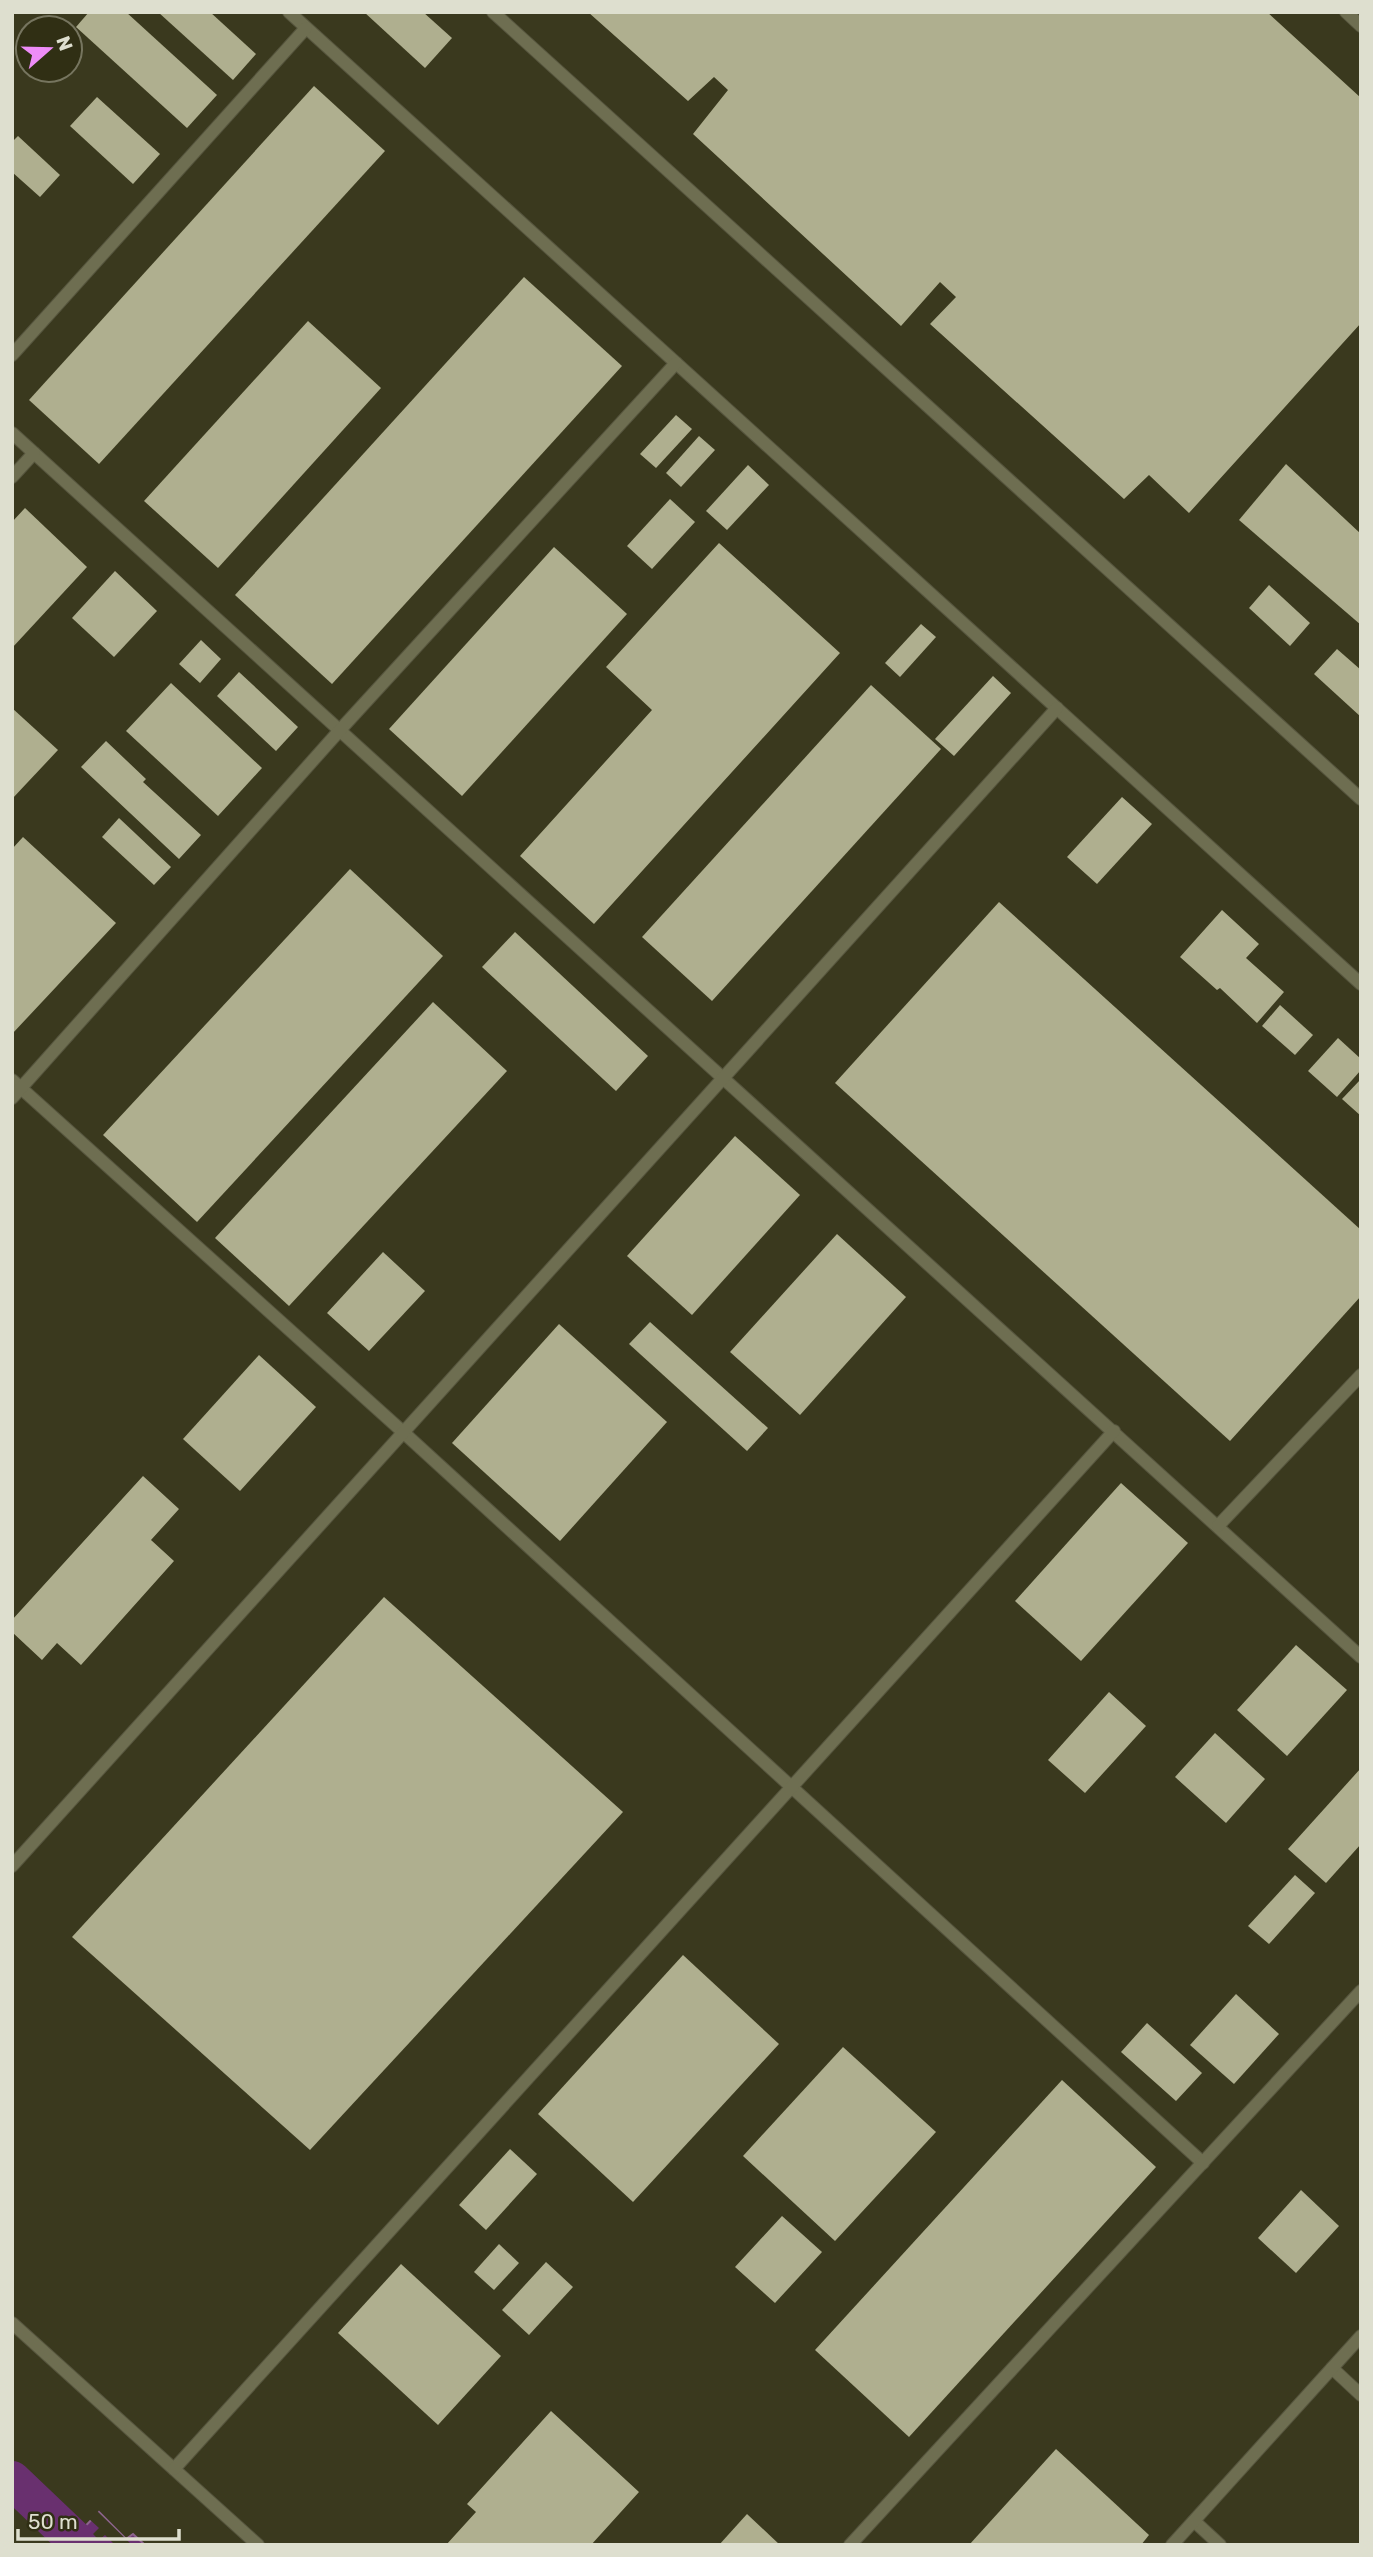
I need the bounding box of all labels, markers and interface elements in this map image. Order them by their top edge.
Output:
north arrow [14,14,84,84]
text: N [51,33,78,54]
scale bar [18,2498,178,2542]
text: 50 m [28,2509,78,2534]

